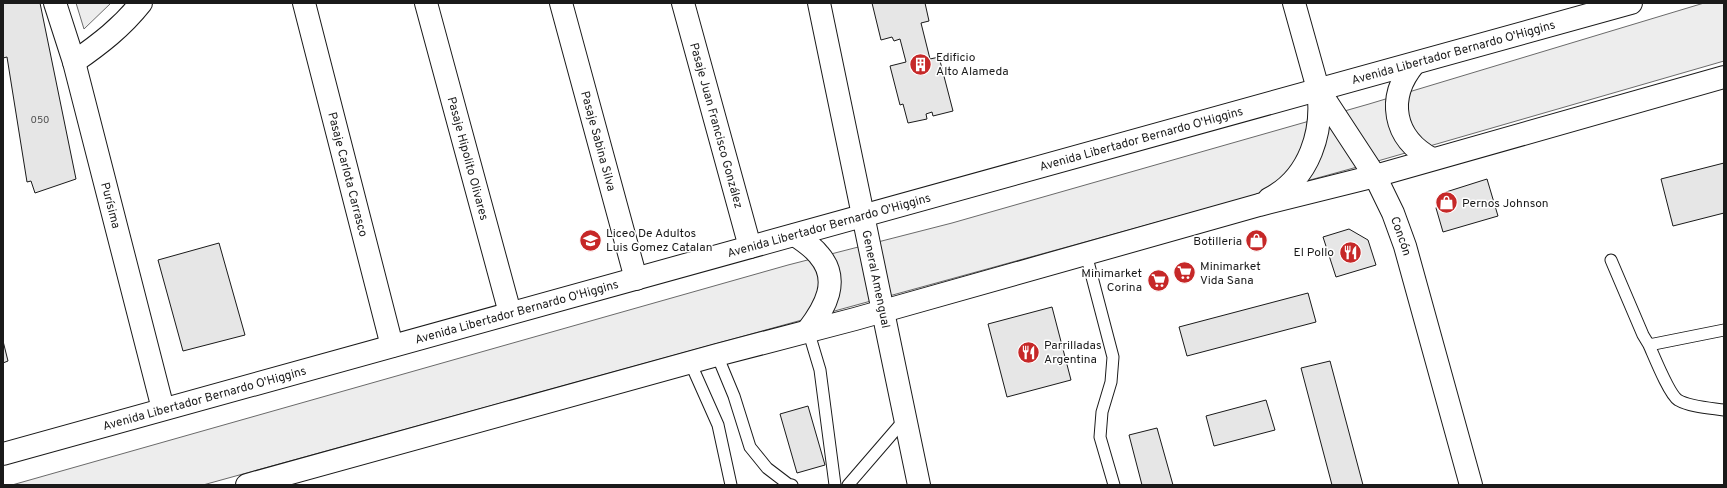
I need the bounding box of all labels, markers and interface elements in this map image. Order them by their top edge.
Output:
street label: Avenida Libertador Bernardo O'Higgins [1350,17,1557,89]
street label: Pasaje Juan Francisco González [685,41,746,210]
place label: Edificio Alto Alameda [936,50,1009,80]
building icon: Edificio Alto Alameda [907,51,933,77]
street label: Pasaje Sabina Silva [576,89,619,193]
street label: Pasaje Hipolito Olivares [443,95,492,222]
street label: Avenida Libertador Bernardo O'Higgins [1038,104,1245,176]
street label: Pasaje Carlota Carrasco [323,111,371,239]
house number: 050 [30,114,50,127]
street label: Purísima [96,181,123,230]
street label: Avenida Libertador Bernardo O'Higgins [725,190,933,262]
shop icon: Pernos Johnson [1434,190,1460,216]
place label: Pernos Johnson [1462,196,1549,212]
street label: Concón [1386,214,1414,258]
place label: Liceo De Adultos Luis Gomez Catalan [606,226,712,256]
school or university icon: Liceo De Adultos Luis Gomez Catalan [577,227,603,253]
shop icon: Botilleria [1244,228,1270,254]
street label: General Amengual [857,229,893,330]
place label: Botilleria [1193,234,1242,250]
restaurant icon: El Pollo [1337,239,1363,265]
place label: El Pollo [1294,245,1334,261]
place label: Minimarket Vida Sana [1200,259,1261,289]
supermarket icon: Minimarket Vida Sana [1171,260,1197,286]
place label: Minimarket Corina [1081,266,1142,296]
supermarket icon: Minimarket Corina [1145,267,1171,293]
street label: Avenida Libertador Bernardo O'Higgins [413,277,621,349]
place label: Parrilladas Argentina [1044,338,1102,368]
restaurant icon: Parrilladas Argentina [1016,339,1042,365]
street label: Avenida Libertador Bernardo O'Higgins [101,363,308,435]

